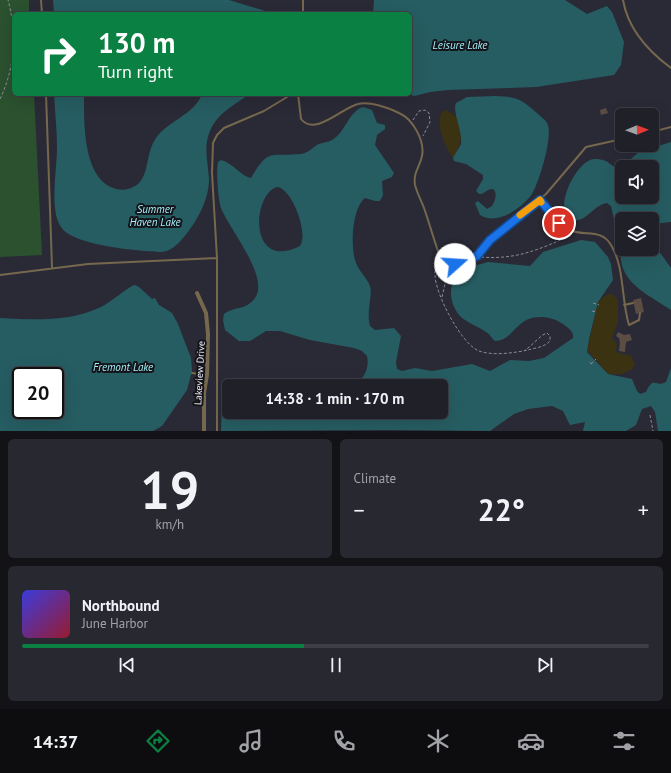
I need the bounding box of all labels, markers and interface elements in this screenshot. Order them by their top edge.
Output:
text: 130 m [98,24,175,61]
icon: right [32,28,84,80]
water label: Leisure Lake [433,38,487,52]
text: Turn right [98,60,173,83]
north arrow [615,108,659,152]
map controls [615,108,659,256]
button: sound [615,160,659,204]
water label: Summer Haven Lake [129,202,181,229]
pin [542,206,576,240]
icon: arrive [548,212,570,234]
button: layers [615,212,659,256]
position arrow [434,243,476,285]
street label: Lakeview Drive [191,341,208,405]
water label: Fremont Lake [93,360,153,374]
speed limit sign: 20 [12,367,64,419]
text: 14:38 · 1 min · 170 m [266,389,404,408]
text: 19 [140,456,199,523]
text: Climate [354,470,396,487]
text: 22° [478,490,525,529]
text: − [354,496,365,524]
text: + [638,496,649,524]
text: km/h [156,516,184,533]
text: Northbound [82,596,159,615]
text: June Harbor [82,615,148,632]
icon: previous [116,654,138,676]
icon: pause [325,654,347,676]
icon: next [534,654,556,676]
icon: directions [144,727,172,755]
icon: music [237,727,265,755]
icon: phone [330,727,358,755]
icon: climate [424,727,452,755]
icon: car [517,727,545,755]
icon: filters [610,727,638,755]
text: 14:37 [33,730,78,753]

